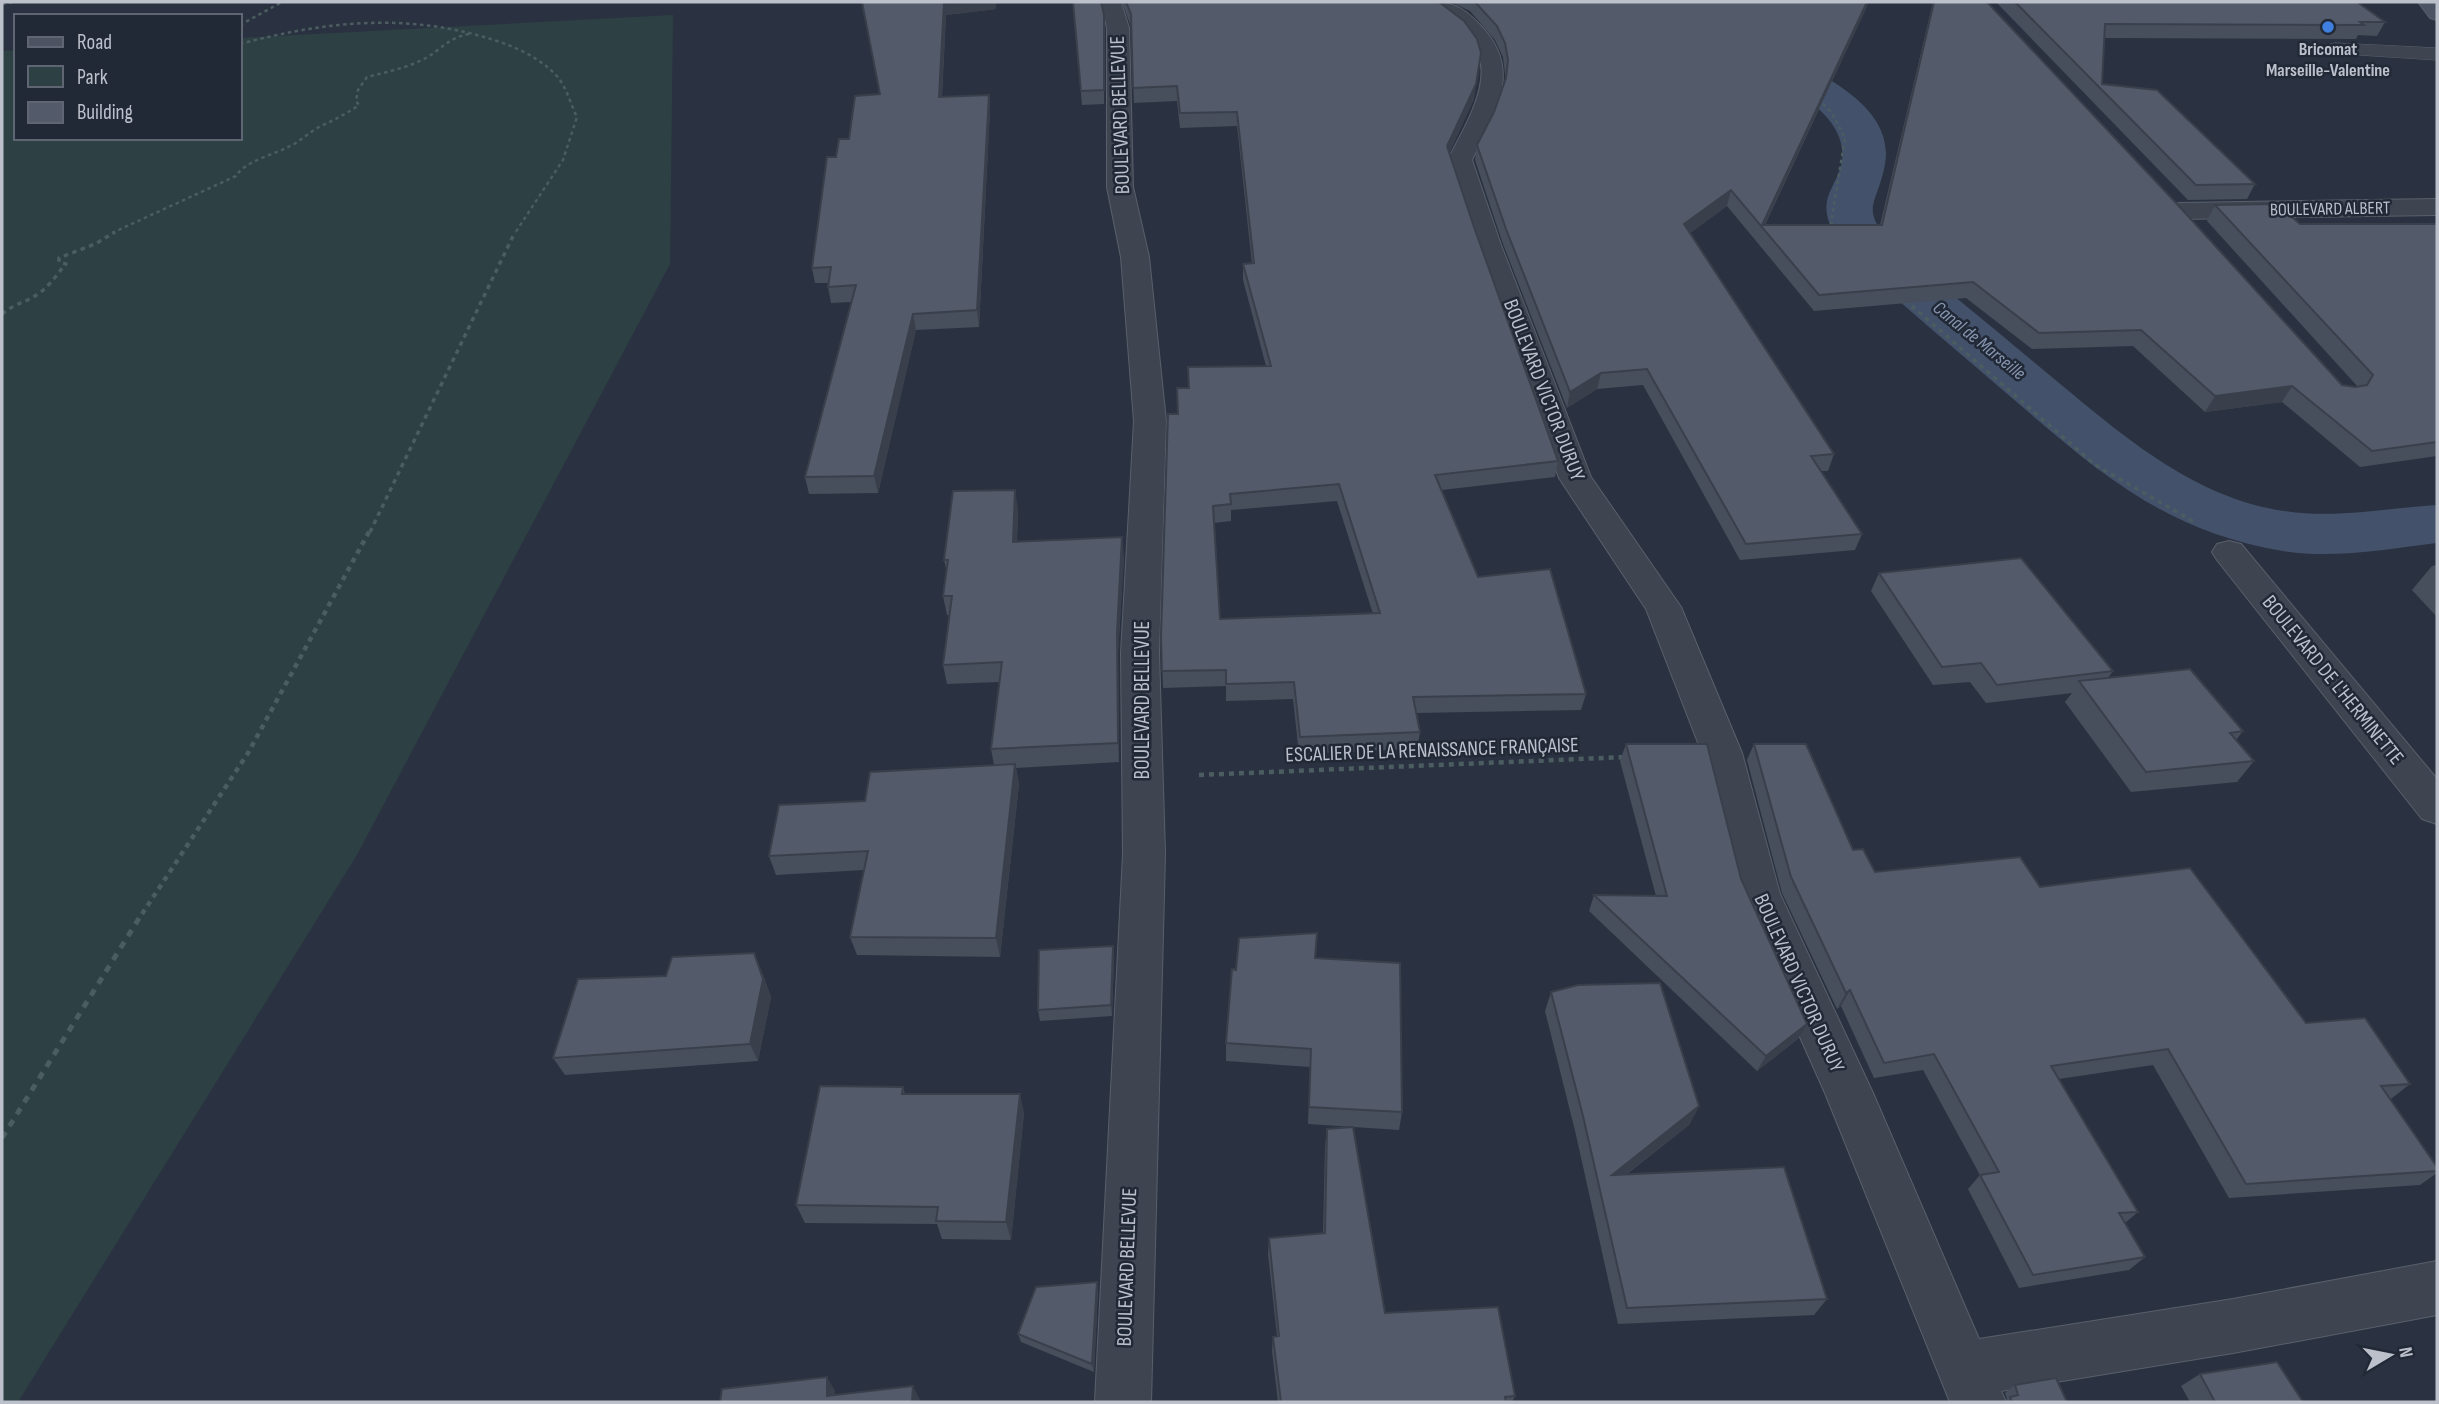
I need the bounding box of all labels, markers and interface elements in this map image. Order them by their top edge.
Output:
legend [14,14,242,140]
marker: Bricomat Marseille-Valentine [2320,19,2336,35]
text: Road [77,30,112,55]
street label: BOULEVARD BELLEVUE [1105,35,1135,195]
place label: Bricomat Marseille-Valentine [2266,39,2390,81]
text: Park [77,65,108,90]
text: Building [77,100,133,125]
street label: BOULEVARD ALBERT [2270,197,2390,221]
street label: BOULEVARD VICTOR DURUY [1498,296,1590,485]
water label: Canal de Marseille [1928,297,2030,386]
street label: BOULEVARD DE L'HERMINETTE [2257,590,2409,770]
street label: BOULEVARD BELLEVUE [1130,621,1155,779]
street label: ESCALIER DE LA RENAISSANCE FRANÇAISE [1285,732,1579,768]
street label: BOULEVARD VICTOR DURUY [1748,890,1850,1076]
street label: BOULEVARD BELLEVUE [1112,1187,1142,1347]
north arrow [2355,1320,2425,1390]
text: N [2393,1345,2417,1359]

